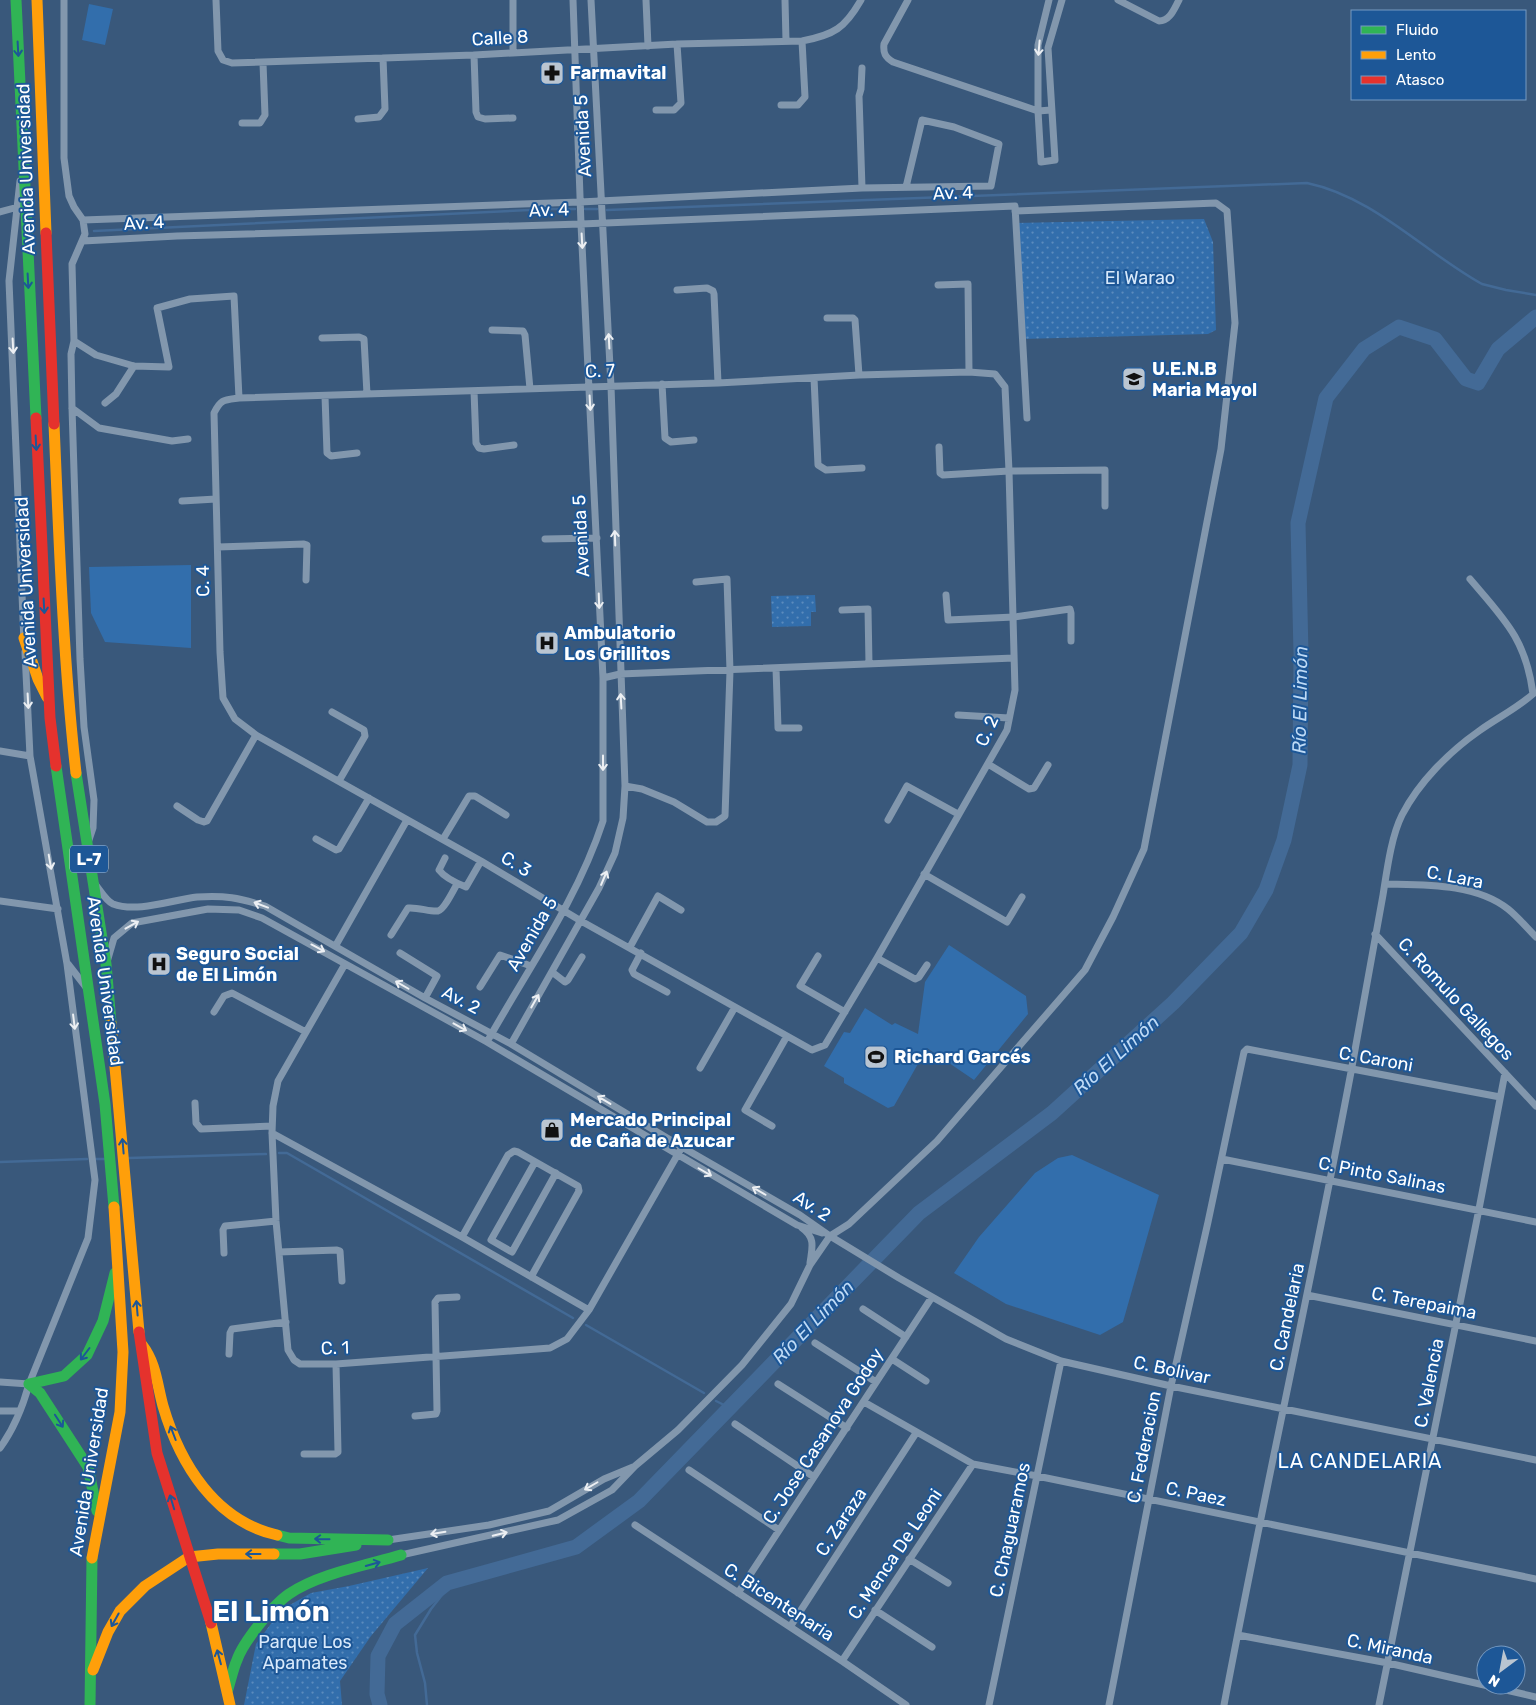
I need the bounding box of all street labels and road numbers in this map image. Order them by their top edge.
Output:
street label: Calle 8 [471,26,529,50]
street label: Avenida Universidad [12,83,40,255]
street label: Avenida 5 [570,94,596,178]
street label: Av. 4 [932,181,974,205]
street label: Av. 4 [528,198,570,222]
street label: Av. 4 [123,211,165,235]
street label: C. 7 [585,359,615,383]
street label: Avenida 5 [568,494,594,578]
street label: Avenida Universidad [11,496,41,668]
street label: C. 4 [192,565,214,597]
street label: C. 2 [971,712,1003,750]
road number: L-7 [70,846,108,872]
street label: C. 3 [497,846,535,882]
street label: C. Lara [1425,861,1485,893]
street label: Avenida 5 [502,893,562,975]
street label: Avenida Universidad [82,895,128,1067]
street label: C. Romulo Gallegos [1393,933,1519,1065]
street label: Av. 2 [438,981,484,1019]
street label: C. Caroni [1337,1042,1415,1076]
street label: C. Pinto Salinas [1317,1152,1447,1198]
street label: Av. 2 [789,1186,835,1226]
street label: C. Candelaria [1265,1261,1309,1373]
street label: C. Terepaima [1370,1282,1478,1324]
street label: C. Valencia [1410,1336,1448,1430]
street label: C. 1 [320,1337,350,1359]
street label: C. Jose Casanova Godoy [758,1344,888,1528]
street label: C. Bolivar [1131,1351,1213,1389]
street label: Avenida Universidad [65,1386,113,1558]
street label: C. Federacion [1122,1389,1166,1505]
street label: C. Chaguaramos [985,1461,1035,1599]
street label: C. Paez [1164,1477,1228,1511]
street label: C. Zaraza [811,1484,871,1560]
street label: C. Menca De Leoni [843,1485,947,1623]
street label: C. Bicentenaria [720,1558,838,1646]
street label: C. Miranda [1345,1629,1435,1669]

